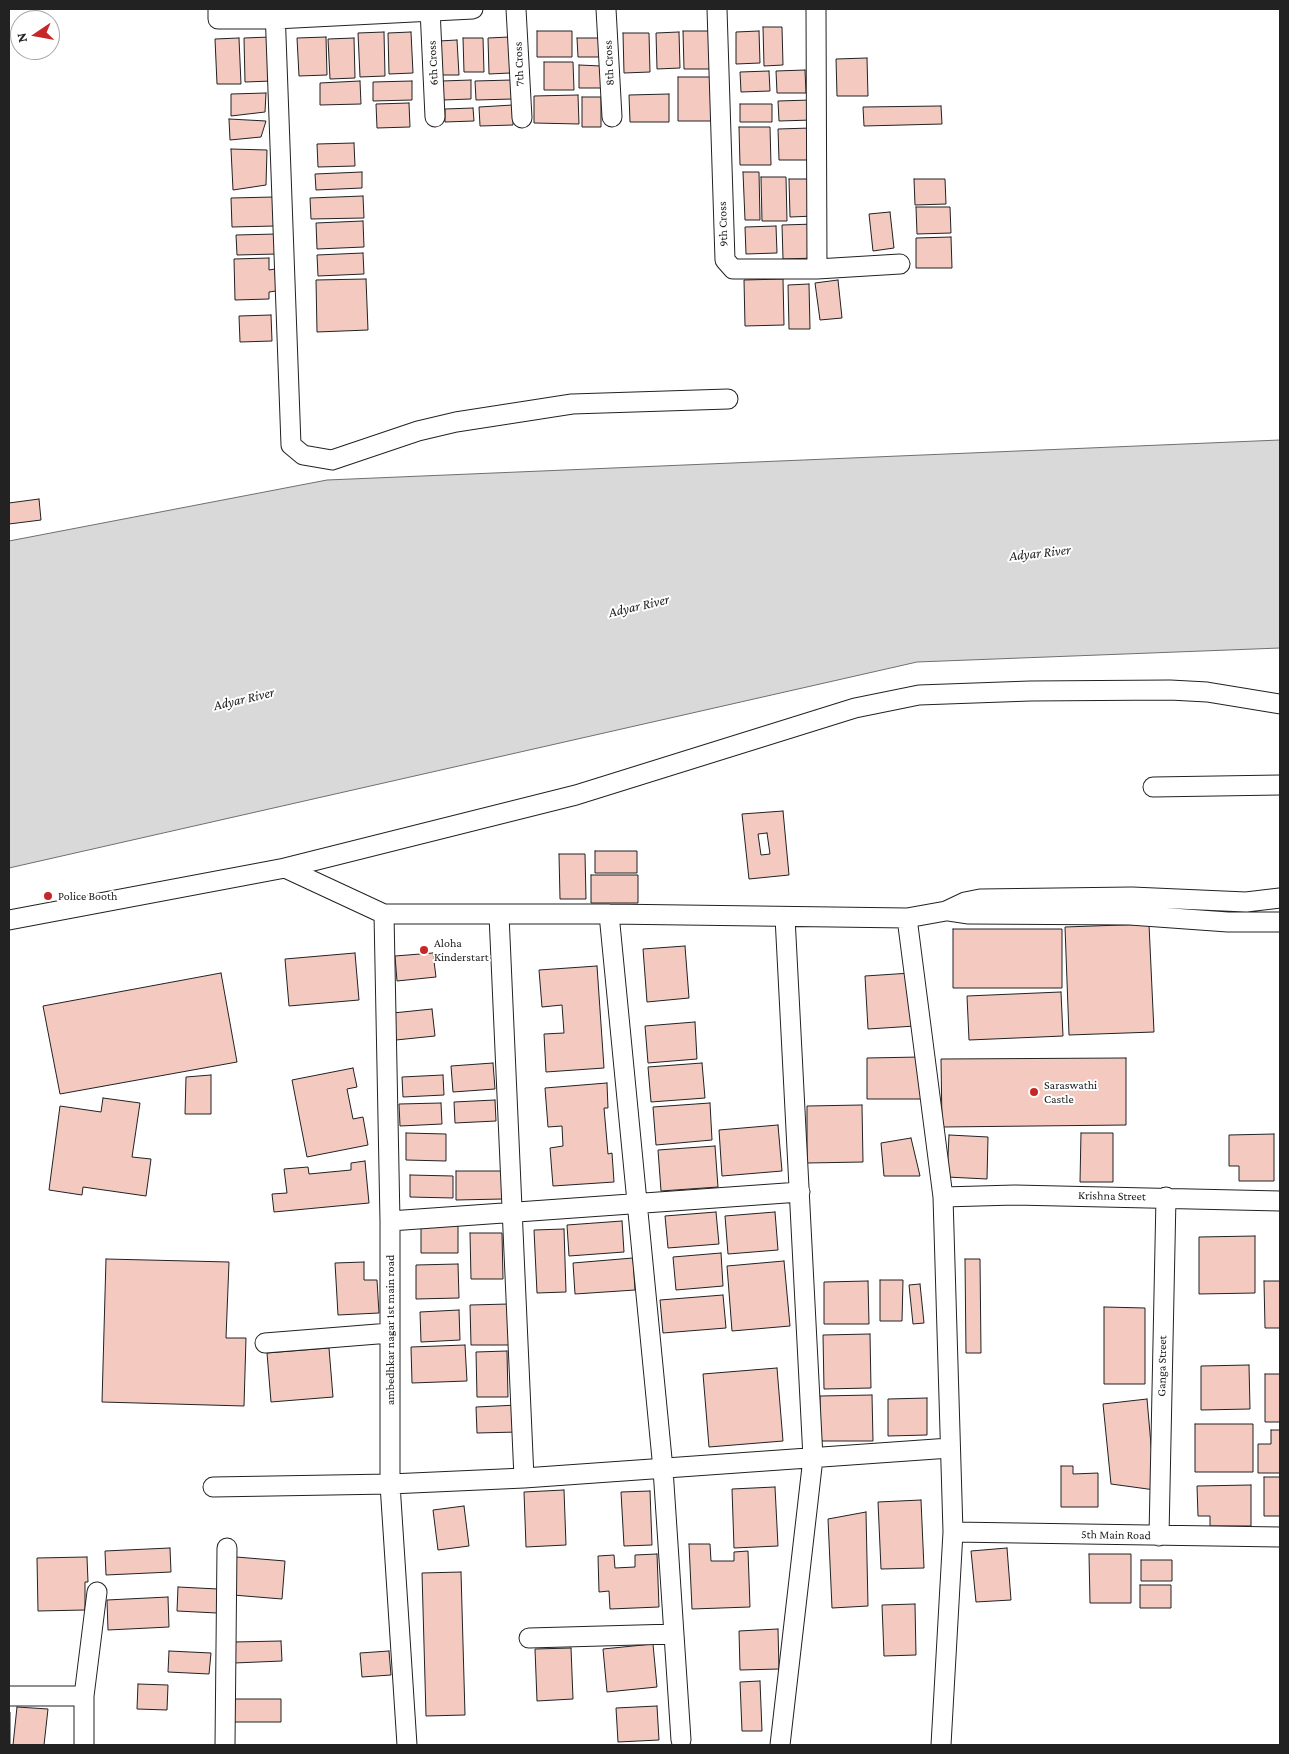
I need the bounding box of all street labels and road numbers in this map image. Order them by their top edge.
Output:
street label: 6th Cross [425,40,441,86]
street label: 8th Cross [601,40,617,86]
street label: 7th Cross [511,41,527,87]
street label: 9th Cross [715,201,731,247]
street label: Krishna Street [1078,1188,1146,1204]
street label: ambedhkar nagar 1st main road [383,1255,397,1405]
street label: Ganga Street [1154,1335,1170,1397]
street label: 5th Main Road [1081,1527,1151,1543]

